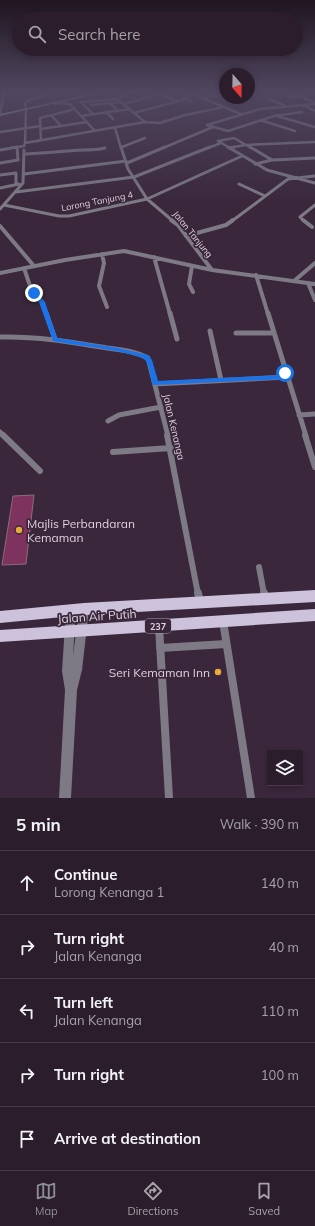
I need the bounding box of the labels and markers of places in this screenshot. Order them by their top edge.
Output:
place label: Majlis Perbandaran Kemaman [27,516,135,545]
marker: Majlis Perbandaran Kemaman [14,525,24,535]
place label: Seri Kemaman Inn [109,665,210,680]
marker: Seri Kemaman Inn [213,667,223,677]

